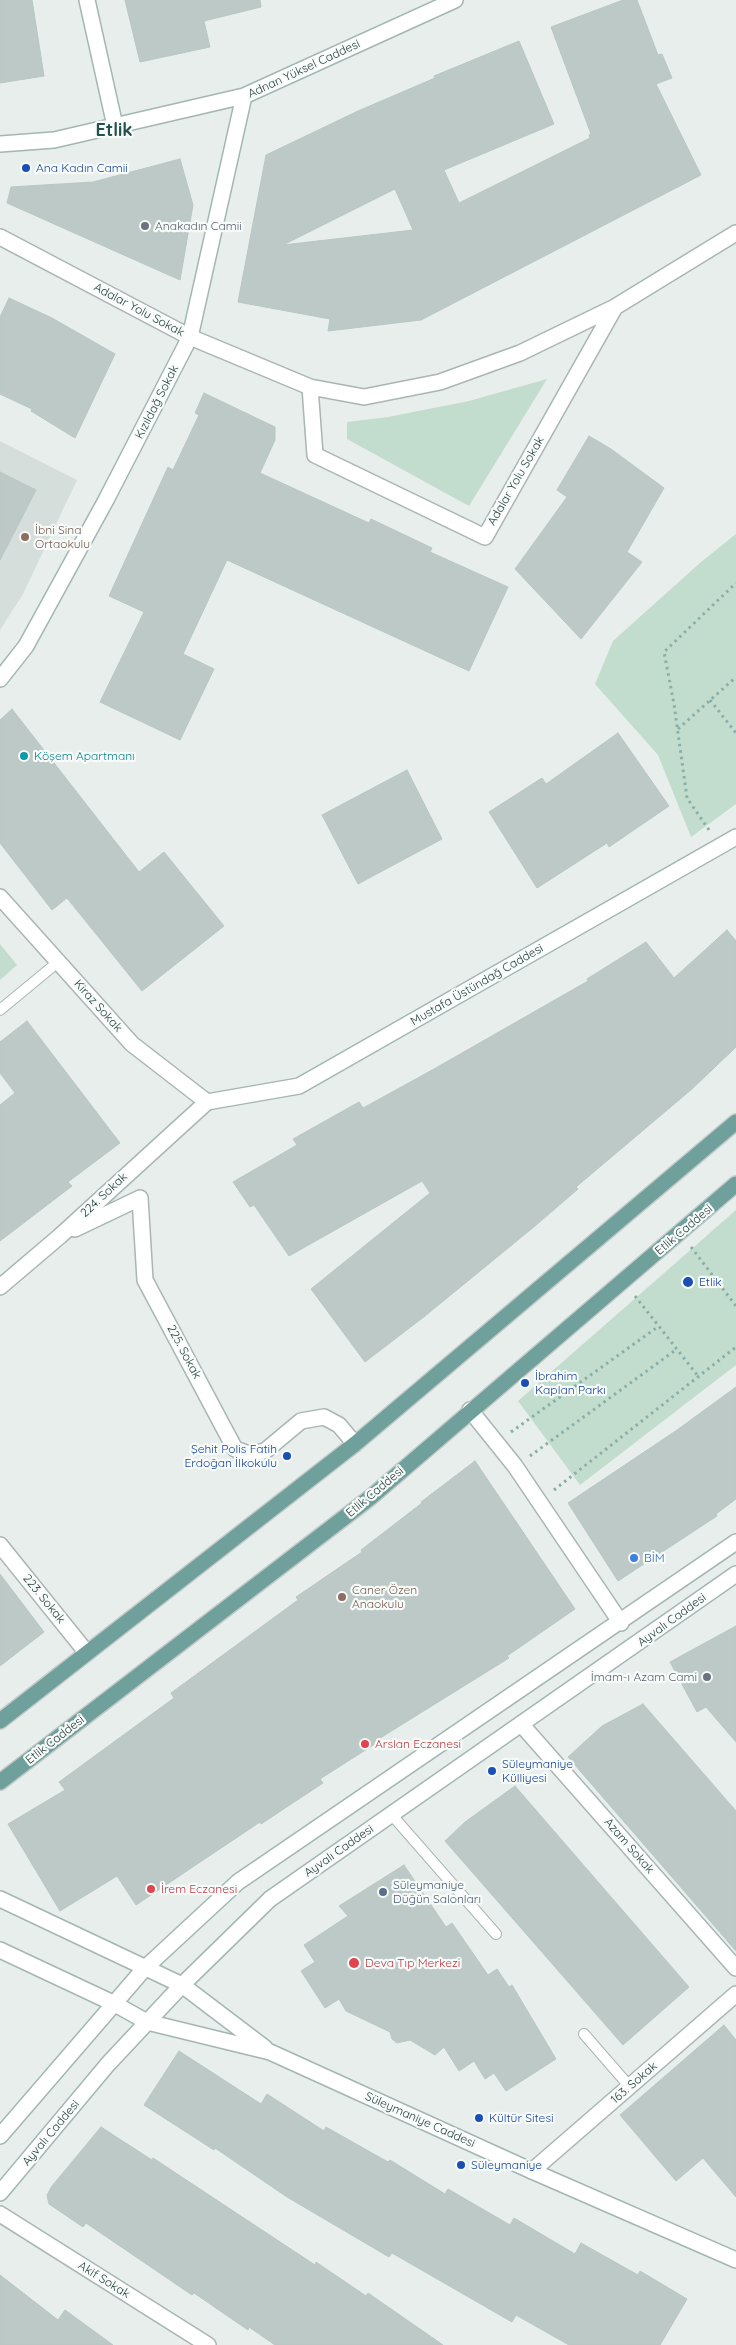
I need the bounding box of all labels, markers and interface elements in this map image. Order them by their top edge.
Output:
street label: Adnan Yüksel Caddesi [246,37,362,101]
district label: Etlik [95,120,133,142]
place label: Ana Kadın Camii [36,161,128,175]
marker: Ana Kadın Camii [20,162,32,174]
place label: Anakadın Camii [155,219,242,233]
marker: Anakadın Camii [139,220,151,232]
street label: Adalar Yolu Sokak [91,280,187,340]
street label: Kızıldağ Sokak [132,363,182,441]
street label: Adalar Yolu Sokak [485,434,547,528]
place label: İbni Sina Ortaokulu [35,523,90,551]
marker: İbni Sina Ortaokulu [19,531,31,543]
place label: Köşem Apartmanı [34,749,135,763]
marker: Köşem Apartmanı [18,750,30,762]
street label: Mustafa Üstündağ Caddesi [408,941,546,1029]
street label: Kiraz Sokak [71,977,125,1035]
street label: 224. Sokak [78,1170,130,1220]
street label: Etlik Caddesi [652,1202,716,1258]
marker: Etlik [681,1275,695,1289]
place label: Etlik [699,1275,722,1289]
street label: 225. Sokak [164,1323,204,1381]
place label: İbrahim Kaplan Parkı [535,1369,606,1397]
marker: İbrahim Kaplan Parkı [519,1377,531,1389]
place label: Şehit Polis Fatih Erdoğan İlkokulu [184,1442,277,1470]
marker: Şehit Polis Fatih Erdoğan İlkokulu [281,1450,293,1462]
street label: Etlik Caddesi [343,1464,407,1520]
place label: BİM [644,1551,665,1565]
marker: BİM [628,1552,640,1564]
street label: 223. Sokak [20,1572,68,1626]
place label: Caner Özen Anaokulu [352,1583,417,1611]
street label: Ayvalı Caddesi [635,1590,709,1650]
marker: Caner Özen Anaokulu [336,1591,348,1603]
place label: İmam-ı Azam Cami [591,1670,697,1684]
marker: İmam-ı Azam Cami [701,1671,713,1683]
street label: Etlik Caddesi [23,1713,87,1767]
place label: Arslan Eczanesi [375,1737,461,1751]
marker: Arslan Eczanesi [359,1738,371,1750]
place label: Süleymaniye Külliyesi [502,1757,573,1785]
marker: Süleymaniye Külliyesi [486,1765,498,1777]
street label: Azam Sokak [601,1815,657,1877]
street label: Ayvalı Caddesi [302,1822,376,1880]
place label: Süleymaniye Düğün Salonları [393,1878,481,1906]
place label: İrem Eczanesi [161,1882,237,1896]
marker: İrem Eczanesi [145,1883,157,1895]
marker: Süleymaniye Düğün Salonları [377,1886,389,1898]
marker: Deva Tıp Merkezi [347,1956,361,1970]
place label: Deva Tıp Merkezi [365,1956,460,1970]
street label: 163. Sokak [608,2059,660,2107]
street label: Süleymaniye Caddesi [363,2089,477,2151]
street label: Ayvalı Caddesi [19,2097,83,2169]
place label: Kültür Sitesi [489,2111,554,2125]
marker: Kültür Sitesi [473,2112,485,2124]
place label: Süleymaniye [471,2158,542,2172]
marker: Süleymaniye [455,2159,467,2171]
street label: Akif Sokak [75,2258,133,2302]

